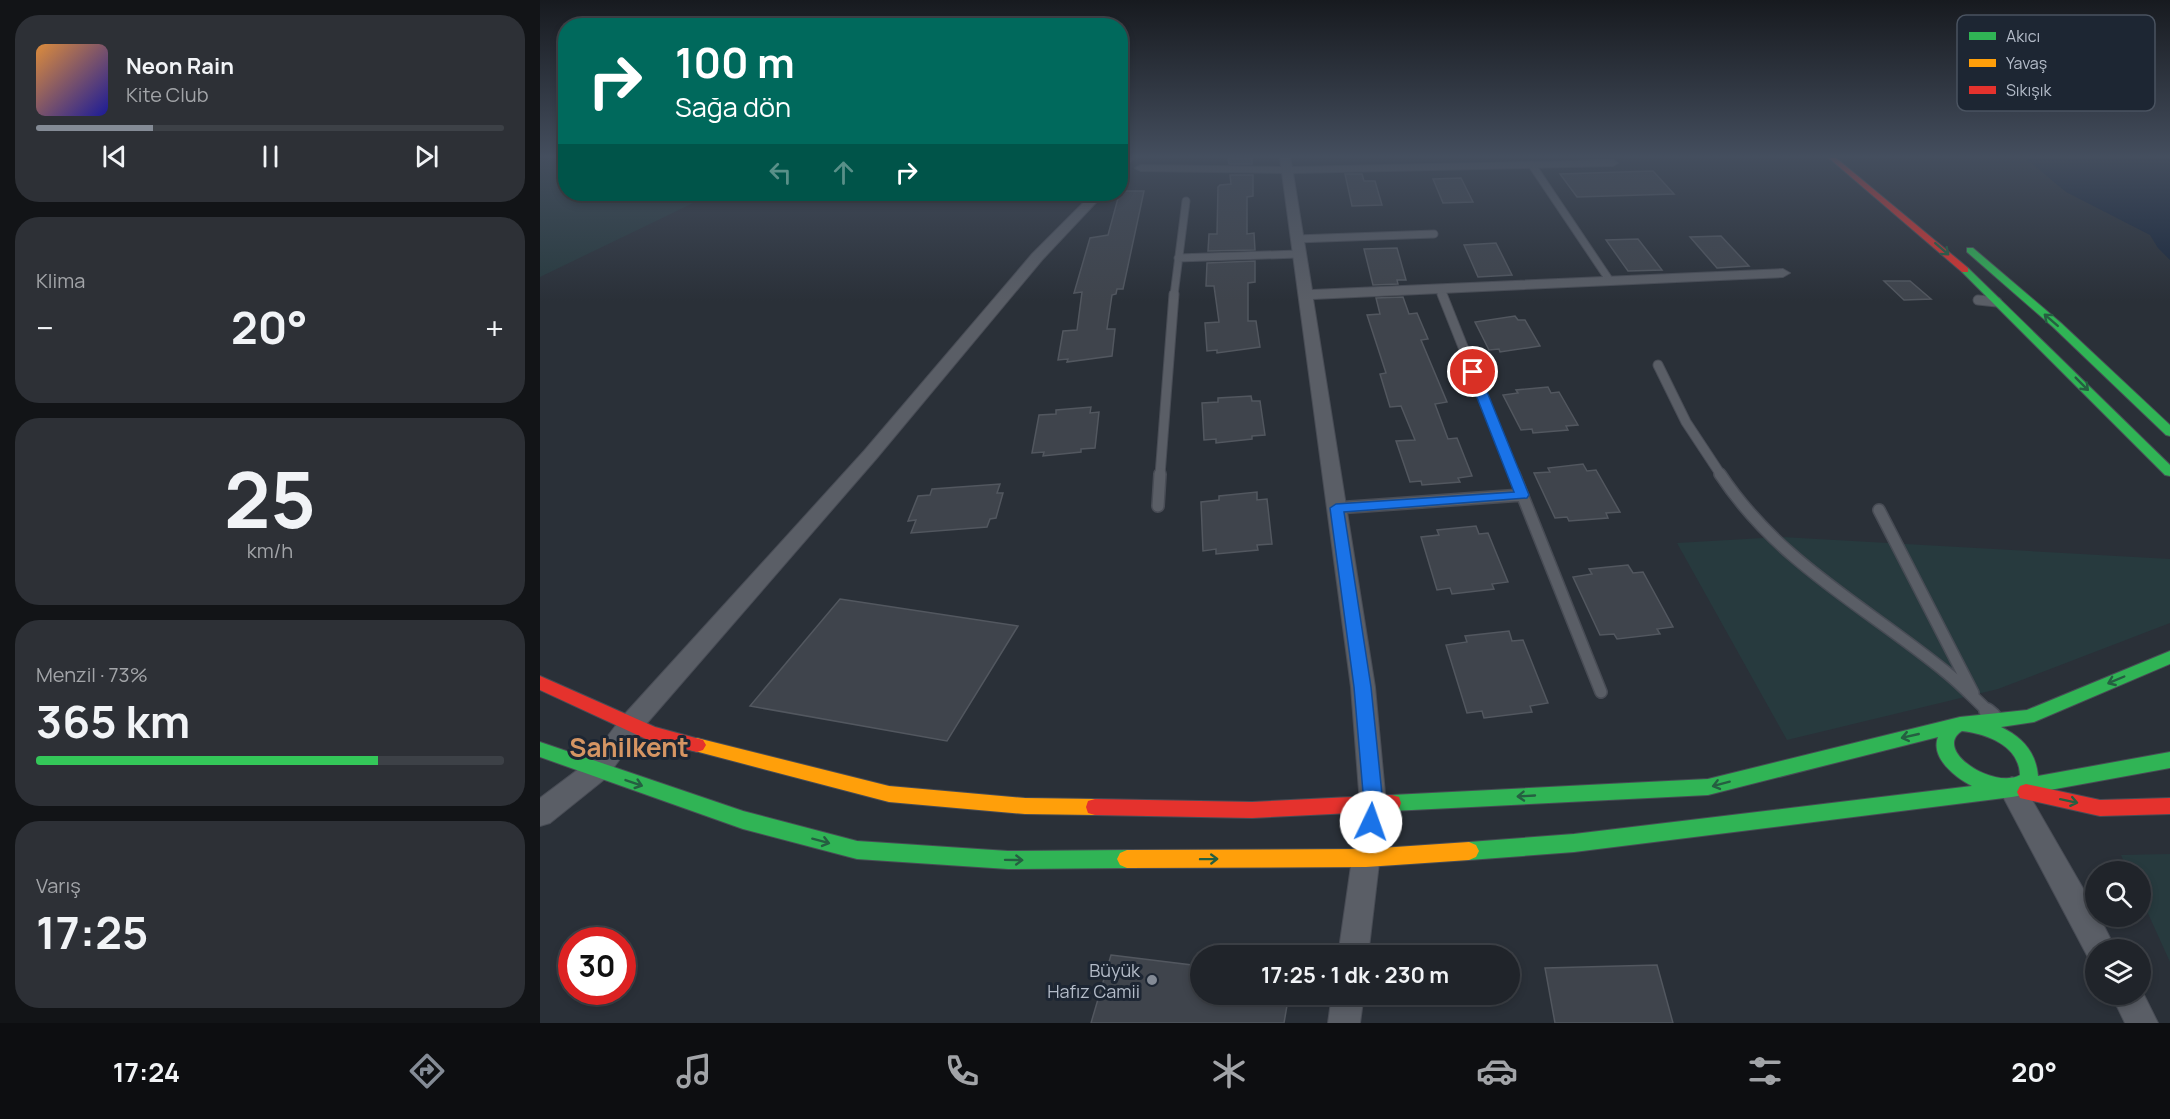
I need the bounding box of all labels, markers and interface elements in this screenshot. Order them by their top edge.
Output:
legend [1957,15,2155,111]
text: Akıcı [2006,25,2040,47]
text: 100 m [675,33,795,91]
icon: right [576,42,654,120]
text: Neon Rain [126,51,234,81]
text: Yavaş [2006,52,2047,74]
text: Sıkışık [2006,79,2052,101]
text: Kite Club [126,81,209,108]
text: Sağa dön [675,88,791,125]
icon: previous [98,140,131,173]
icon: pause [254,140,287,173]
icon: next [410,140,443,173]
icon: left [764,156,797,189]
icon: ahead [827,156,860,189]
icon: right [890,156,923,189]
one-way arrow [1934,242,1950,255]
text: Klima [36,267,85,294]
text: 20° [231,296,308,358]
text: − [36,305,54,350]
text: + [485,305,504,350]
one-way arrow [2044,313,2059,327]
pin [1447,346,1498,397]
icon: arrive [1456,355,1489,388]
one-way arrow [2074,377,2089,392]
text: 25 [224,445,316,551]
text: km/h [247,537,293,564]
text: Menzil · 73% [36,661,148,688]
one-way arrow [2108,674,2126,686]
text: 365 km [36,690,190,752]
district label: Sahilkent [569,729,689,765]
one-way arrow [1900,730,1919,742]
one-way arrow [625,778,644,789]
one-way arrow [1711,778,1730,790]
position arrow [1339,790,1403,854]
one-way arrow [1517,790,1537,801]
one-way arrow [2059,796,2078,807]
one-way arrow [811,835,830,847]
one-way arrow [1004,854,1024,866]
one-way arrow [1199,854,1219,865]
map controls [2085,861,2151,1005]
button: search [2085,861,2151,927]
text: Varış [36,872,81,899]
text: 17:25 [36,901,148,963]
speed limit sign: 30 [558,927,636,1005]
button: layers [2085,939,2151,1005]
place label: Büyük Hafız Camii [1047,958,1141,1003]
text: 17:25 · 1 dk · 230 m [1261,960,1449,990]
marker: Büyük Hafız Camii [1145,973,1159,987]
icon: directions [406,1050,448,1092]
icon: music [673,1050,715,1092]
icon: phone [941,1050,983,1092]
icon: climate [1208,1050,1250,1092]
icon: car [1476,1050,1518,1092]
icon: filters [1744,1050,1786,1092]
text: 17:24 [113,1053,180,1090]
text: 20° [2011,1053,2057,1090]

